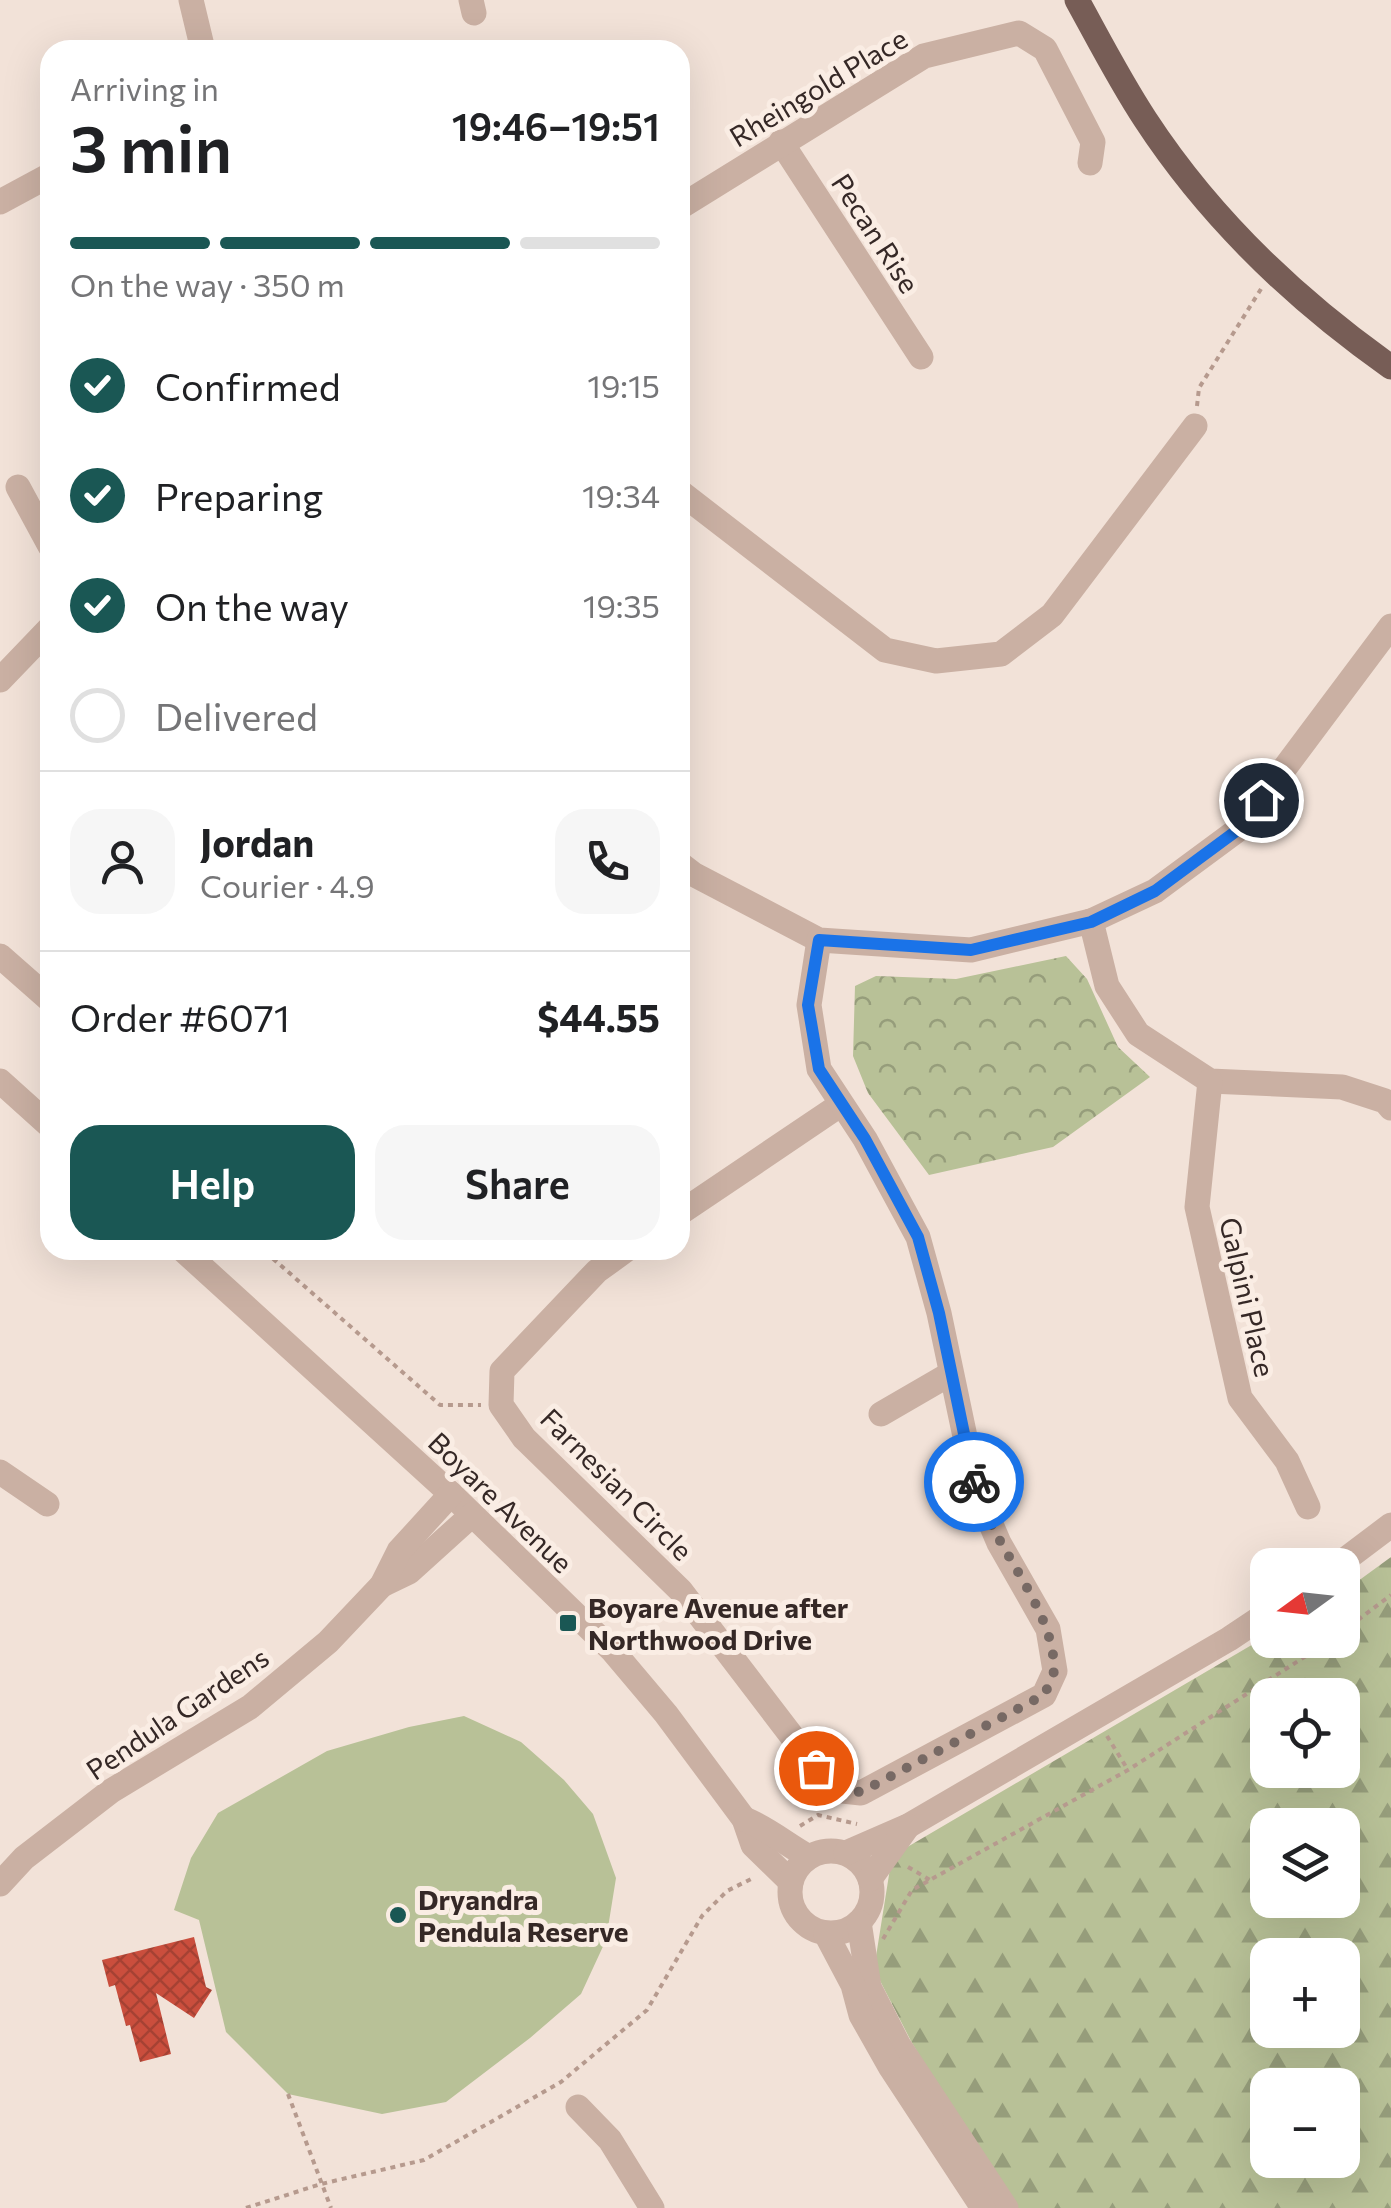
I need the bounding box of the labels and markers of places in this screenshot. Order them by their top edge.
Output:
pin [1219,758,1304,843]
place label: Boyare Avenue after Northwood Drive [588,1590,849,1656]
marker: Boyare Avenue after Northwood Drive [557,1612,579,1634]
pin [774,1726,859,1811]
place label: Dryandra Pendula Reserve [418,1882,629,1948]
marker: Dryandra Pendula Reserve [387,1904,409,1926]

